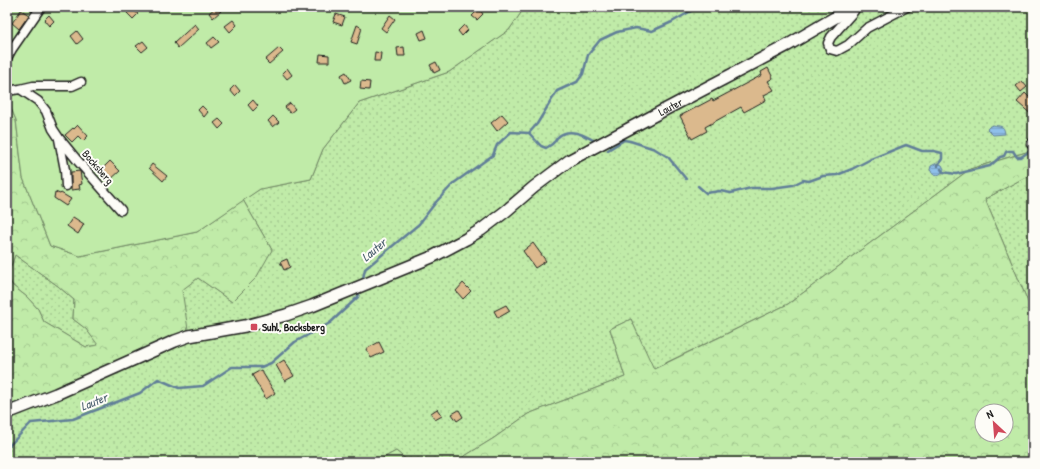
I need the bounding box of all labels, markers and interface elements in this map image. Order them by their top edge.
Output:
street label: Lauter [656,94,685,119]
street label: Bocksberg [79,147,117,187]
water label: Lauter [358,233,391,265]
place label: Suhl, Bocksberg [262,320,325,335]
marker: Suhl, Bocksberg [249,322,259,332]
water label: Lauter [78,388,111,415]
north arrow [974,403,1014,443]
text: N [984,406,995,422]

